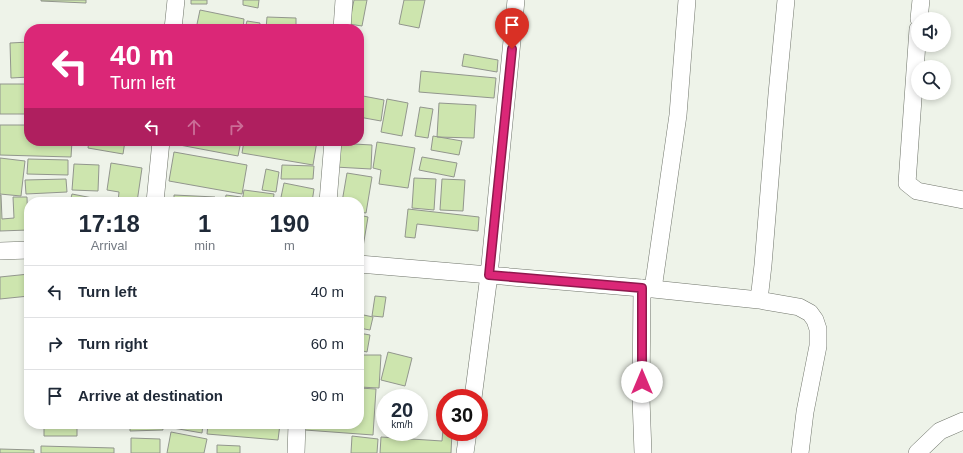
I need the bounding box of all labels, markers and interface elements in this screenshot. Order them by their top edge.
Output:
pin [495,8,529,49]
map controls [911,12,951,100]
button: sound [911,12,951,52]
icon: arrive [501,14,523,36]
icon: left [44,40,96,92]
text: 40 m [110,40,174,71]
button: search [911,60,951,100]
text: Turn left [110,73,175,93]
icon: left [141,116,163,138]
icon: ahead [183,116,205,138]
icon: right [225,116,247,138]
text: 17:18 [78,210,140,237]
text: 1 [198,210,211,237]
text: 190 [270,210,310,237]
text: Arrival [91,238,128,253]
text: min [194,238,215,253]
text: m [284,238,295,253]
icon: left [44,281,66,303]
text: Turn left [78,283,137,300]
text: 40 m [311,283,344,300]
icon: right [44,333,66,355]
text: Turn right [78,335,148,352]
text: 60 m [311,335,344,352]
position arrow [621,361,663,403]
icon: arrive [44,385,66,407]
text: Arrive at destination [78,387,223,404]
text: 90 m [311,387,344,404]
speed limit sign: 30 [436,389,488,441]
text: 20 [391,399,413,421]
text: km/h [391,419,413,430]

